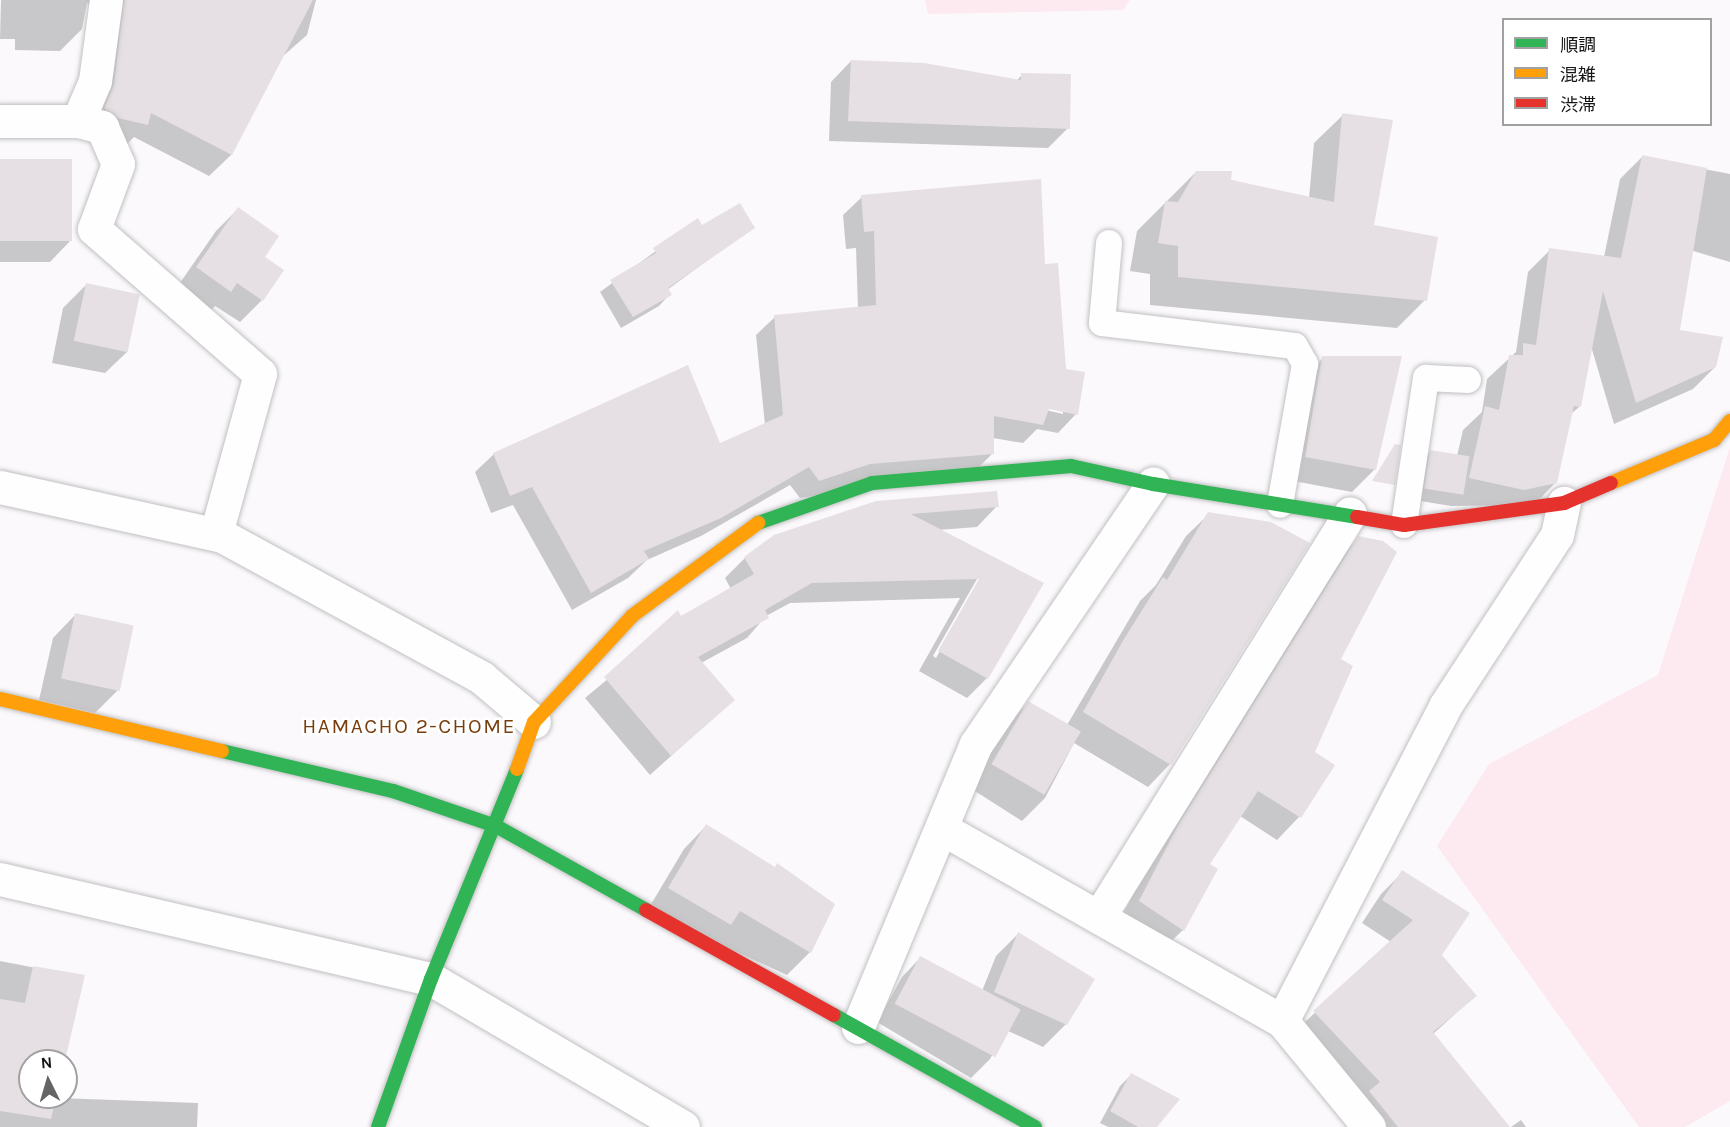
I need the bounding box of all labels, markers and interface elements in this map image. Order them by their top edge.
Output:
legend [1502,18,1712,126]
text: 順調 [1560,34,1596,56]
text: 混雑 [1560,64,1596,86]
text: 渋滞 [1560,94,1596,116]
district label: HAMACHO 2-CHOME [302,713,516,739]
north arrow [18,1049,78,1109]
text: N [40,1053,53,1073]

